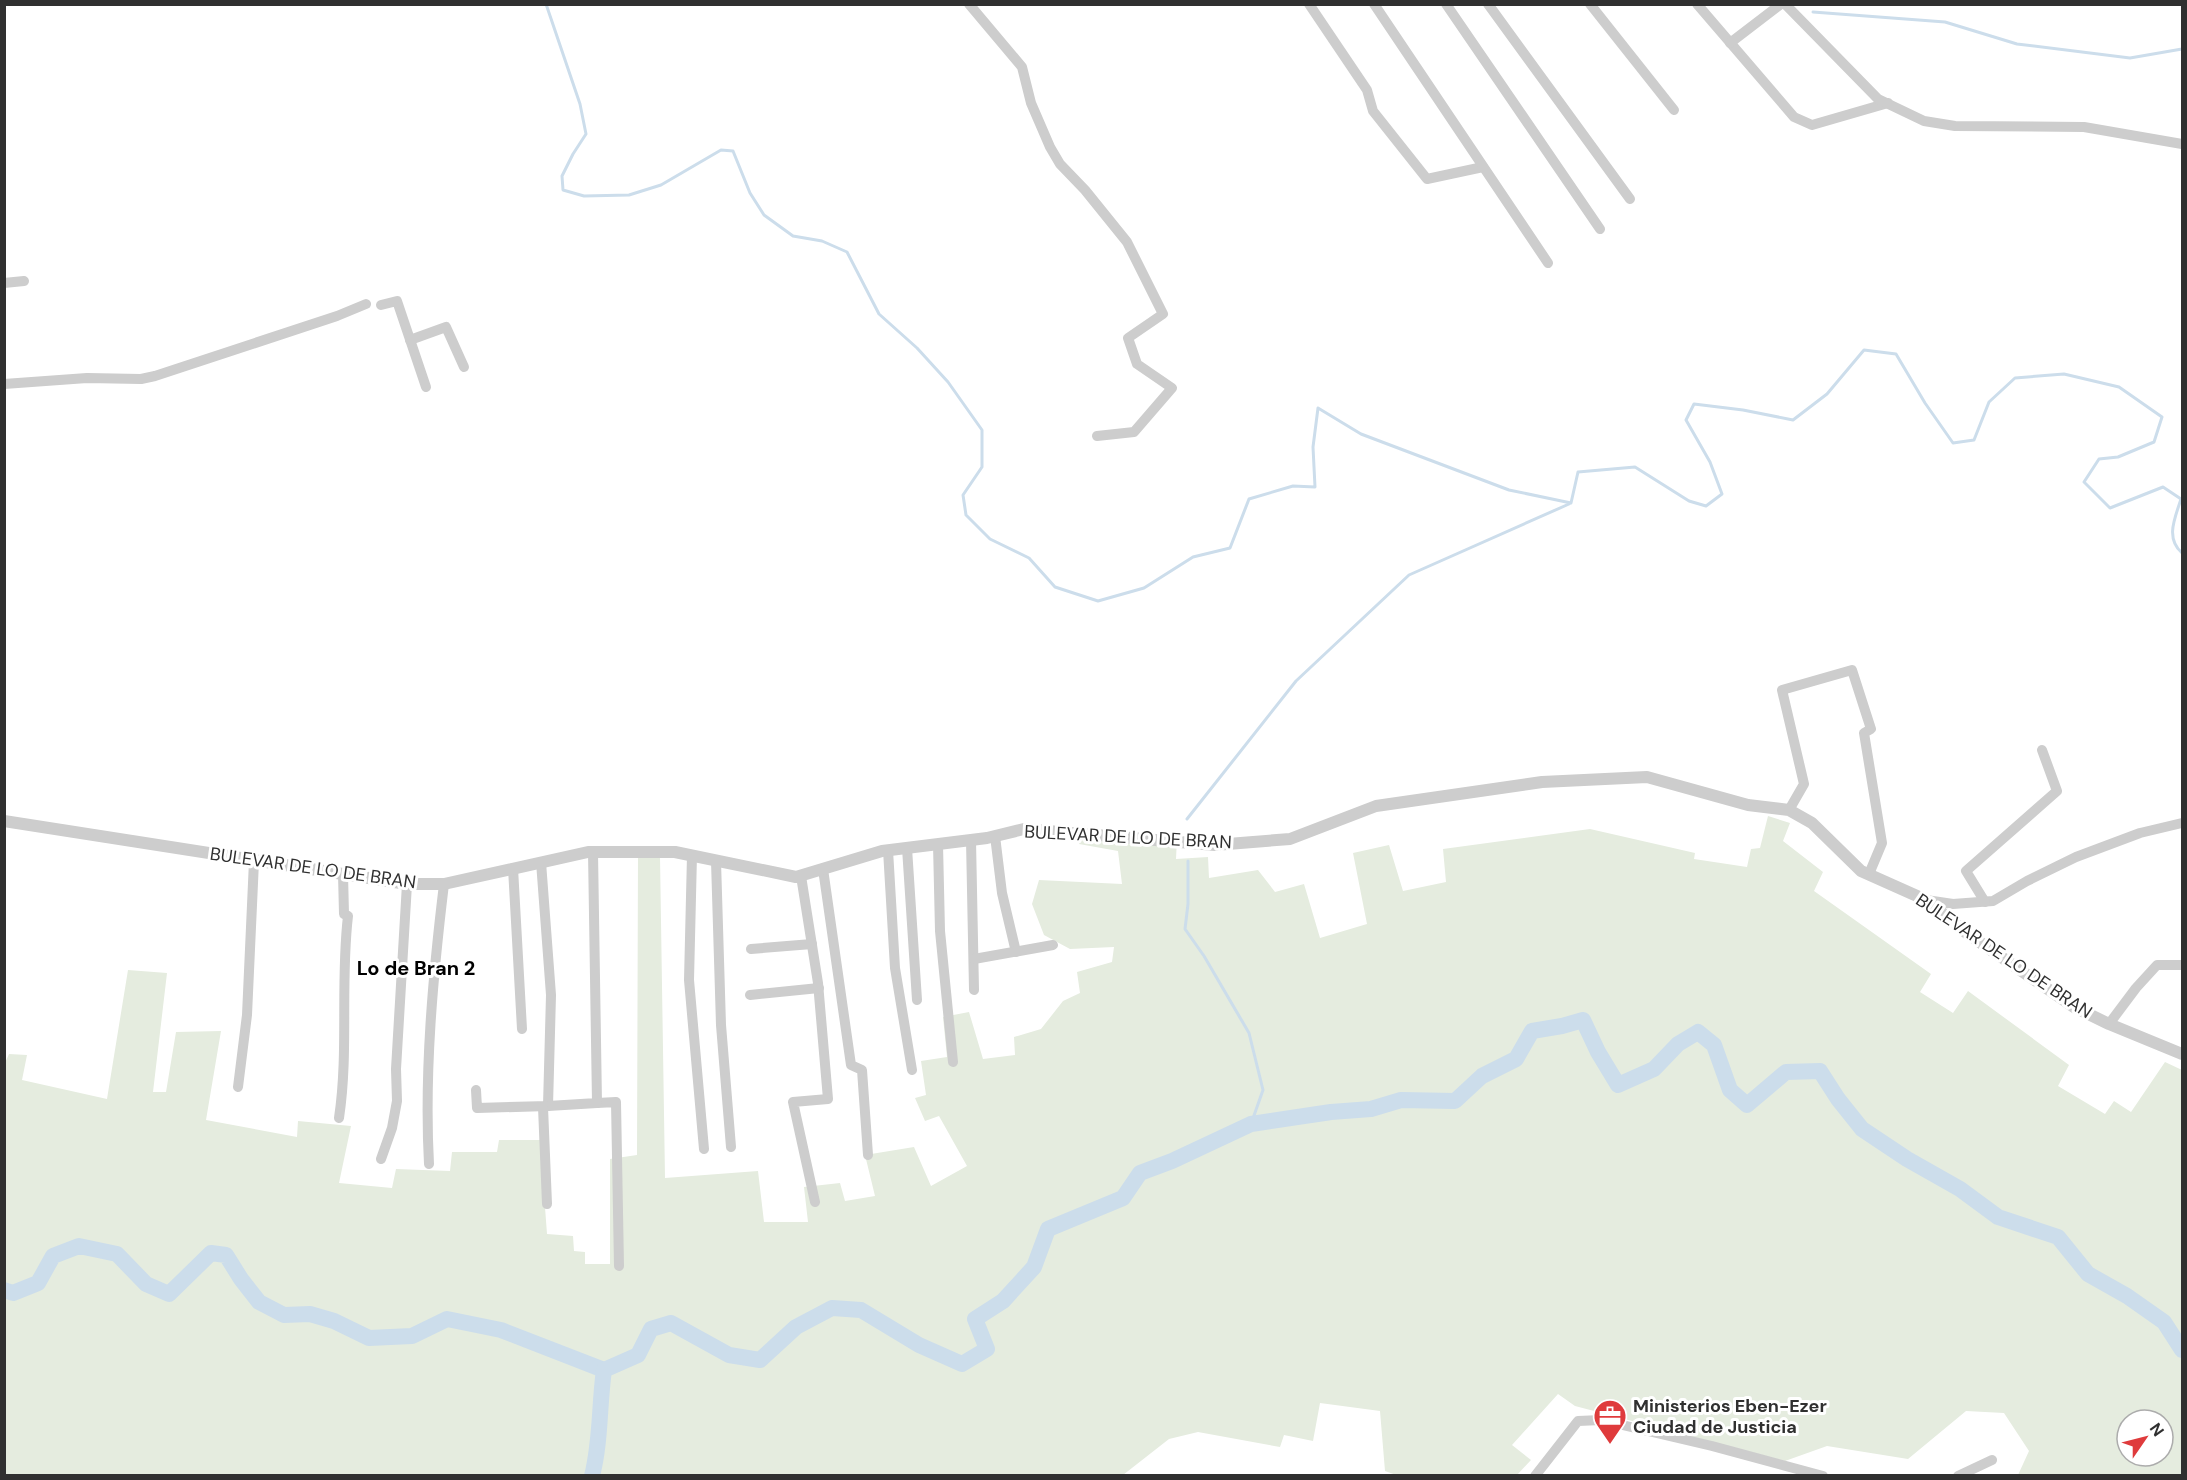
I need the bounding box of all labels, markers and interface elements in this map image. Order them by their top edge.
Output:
street label: BULEVAR DE LO DE BRAN [1024,820,1232,854]
street label: BULEVAR DE LO DE BRAN [208,842,418,894]
street label: BULEVAR DE LO DE BRAN [1911,888,2097,1024]
district label: Lo de Bran 2 [357,955,475,981]
place label: Ministerios Eben-Ezer Ciudad de Justicia [1633,1394,1827,1439]
office icon: Ministerios Eben-Ezer Ciudad de Justicia [1592,1398,1628,1445]
north arrow [2115,1408,2175,1468]
text: N [2145,1419,2169,1440]

